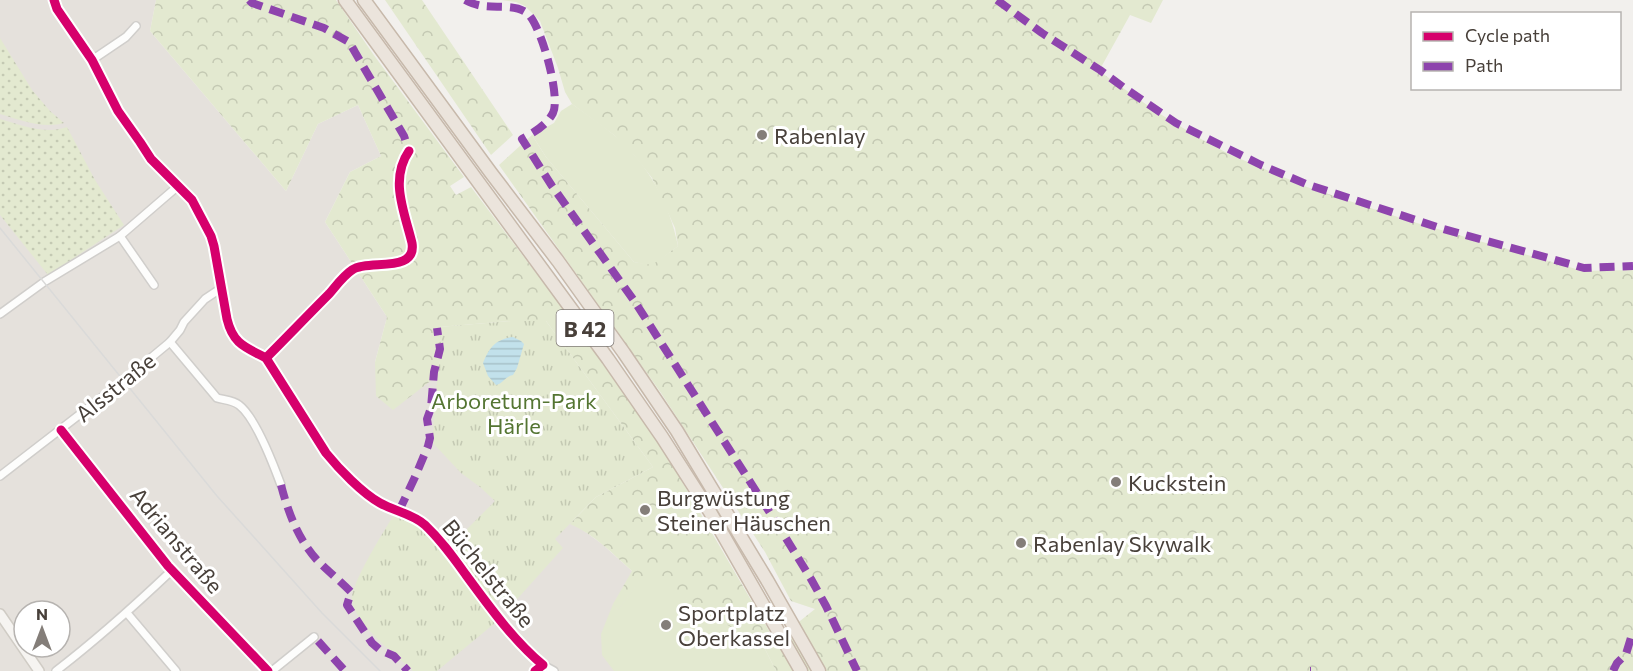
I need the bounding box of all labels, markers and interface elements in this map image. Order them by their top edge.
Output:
legend [1411,12,1621,90]
text: Cycle path [1465,24,1550,46]
text: Path [1465,54,1503,76]
place label: Rabenlay [774,122,866,149]
marker: Rabenlay [755,128,769,142]
road number: B 42 [556,310,614,346]
street label: Alsstraße [70,347,160,427]
park label: Arboretum-Park Härle [431,387,597,439]
place label: Kuckstein [1128,469,1226,496]
marker: Kuckstein [1109,475,1123,489]
street label: Adrianstraße [125,482,229,598]
place label: Burgwüstung Steiner Häuschen [657,484,831,536]
marker: Burgwüstung Steiner Häuschen [638,503,652,517]
street label: Büchelstraße [437,514,541,632]
place label: Rabenlay Skywalk [1033,530,1212,557]
marker: Rabenlay Skywalk [1014,536,1028,550]
north arrow [12,599,72,659]
place label: Sportplatz Oberkassel [678,599,790,651]
text: N [36,604,48,623]
marker: Sportplatz Oberkassel [659,618,673,632]

